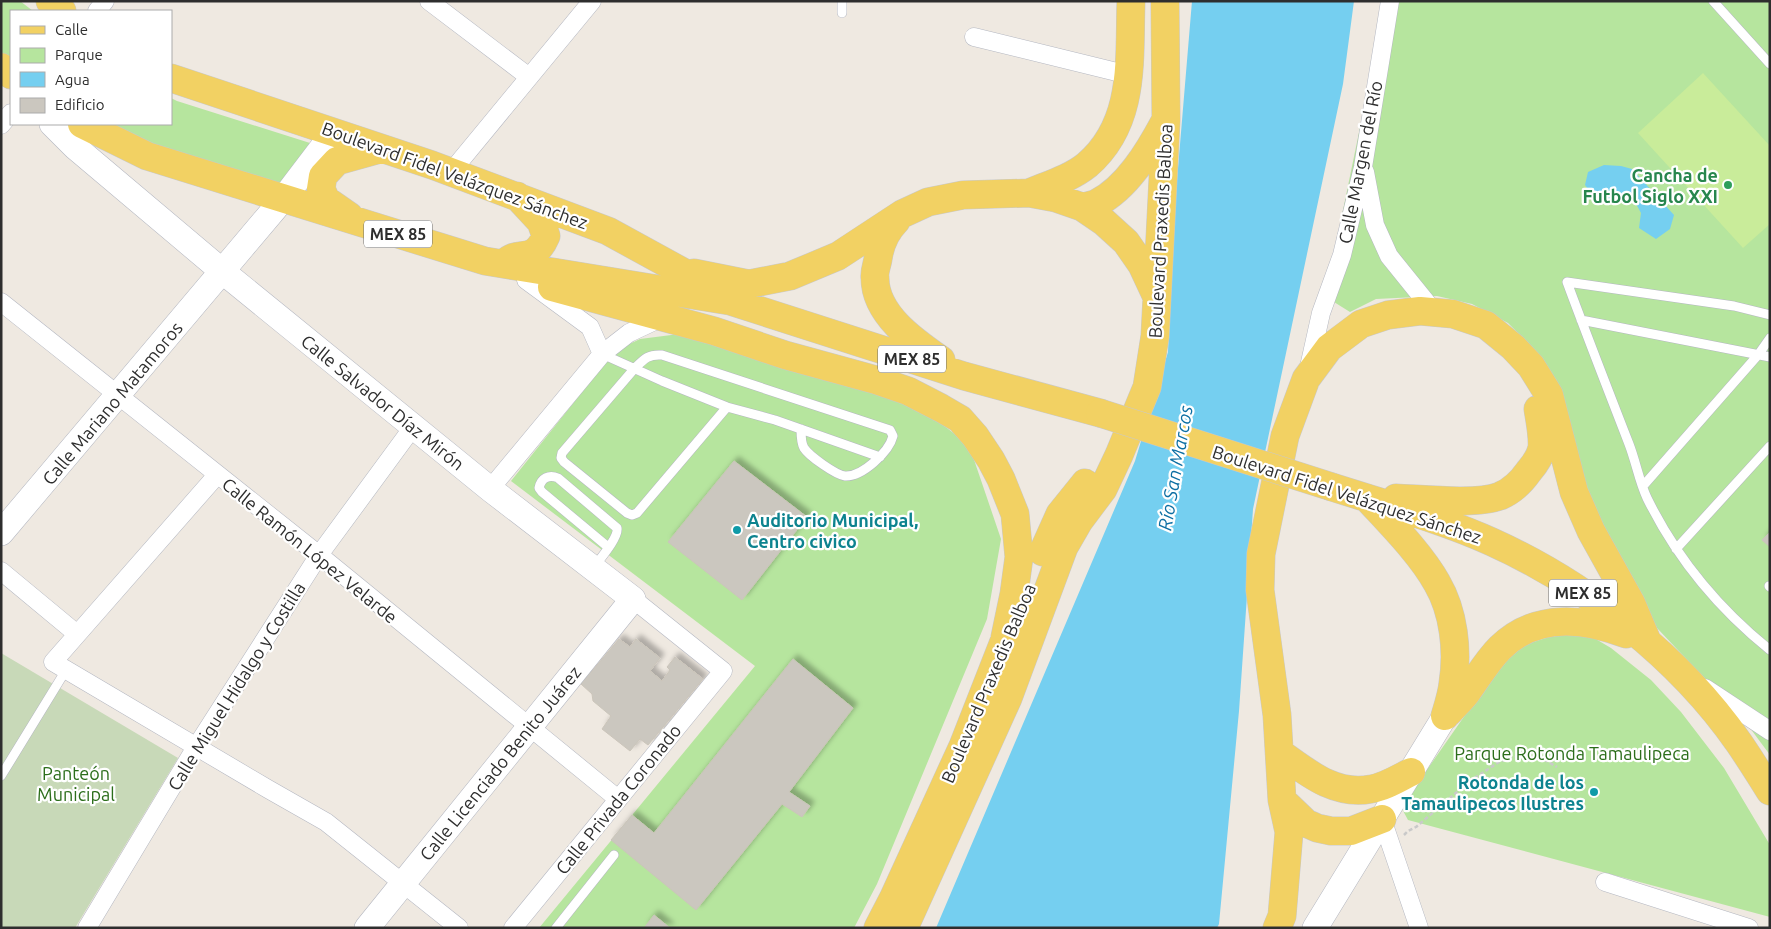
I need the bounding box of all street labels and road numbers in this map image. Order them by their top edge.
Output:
street label: Calle Margen del Río [1334,79,1386,245]
street label: Boulevard Fidel Velázquez Sánchez [319,117,591,233]
street label: Boulevard Praxedis Balboa [1144,123,1176,339]
road number: MEX 85 [364,220,432,248]
street label: Calle Mariano Matamoros [38,317,186,489]
street label: Calle Salvador Díaz Mirón [298,330,468,474]
road number: MEX 85 [878,346,946,372]
street label: Boulevard Fidel Velázquez Sánchez [1210,441,1484,547]
street label: Calle Ramón López Velarde [219,473,401,627]
street label: Calle Miguel Hidalgo y Costilla [163,578,309,794]
street label: Boulevard Praxedis Balboa [937,580,1039,786]
road number: MEX 85 [1549,580,1617,606]
street label: Calle Licenciado Benito Juárez [415,662,585,864]
street label: Calle Privada Coronado [551,720,685,878]

